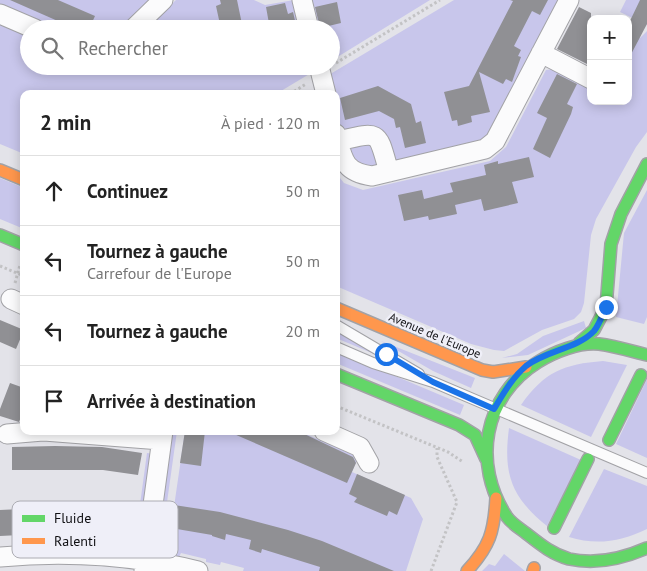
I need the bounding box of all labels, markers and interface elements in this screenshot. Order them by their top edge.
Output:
map controls [587,15,632,105]
button: + [587,15,632,60]
search box [20,20,340,75]
icon: search [38,34,66,62]
text: Rechercher [78,36,168,60]
button: − [587,60,632,105]
text: 2 min [40,109,91,136]
text: À pied · 120 m [221,113,320,133]
icon: ahead [40,177,68,205]
text: Continuez [87,179,168,203]
text: 50 m [285,181,320,201]
text: Tournez à gauche [87,239,228,263]
icon: left [40,247,68,275]
text: 50 m [285,251,320,271]
text: Carrefour de l'Europe [87,263,232,283]
route end [595,296,618,319]
street label: Avenue de l'Europe [387,309,483,361]
icon: left [40,317,68,345]
text: Tournez à gauche [87,319,228,343]
text: 20 m [285,321,320,341]
route start [375,343,398,366]
icon: arrive [40,387,68,415]
text: Arrivée à destination [87,389,256,413]
legend [12,501,178,558]
text: Fluide [54,509,91,527]
text: Ralenti [54,532,97,550]

